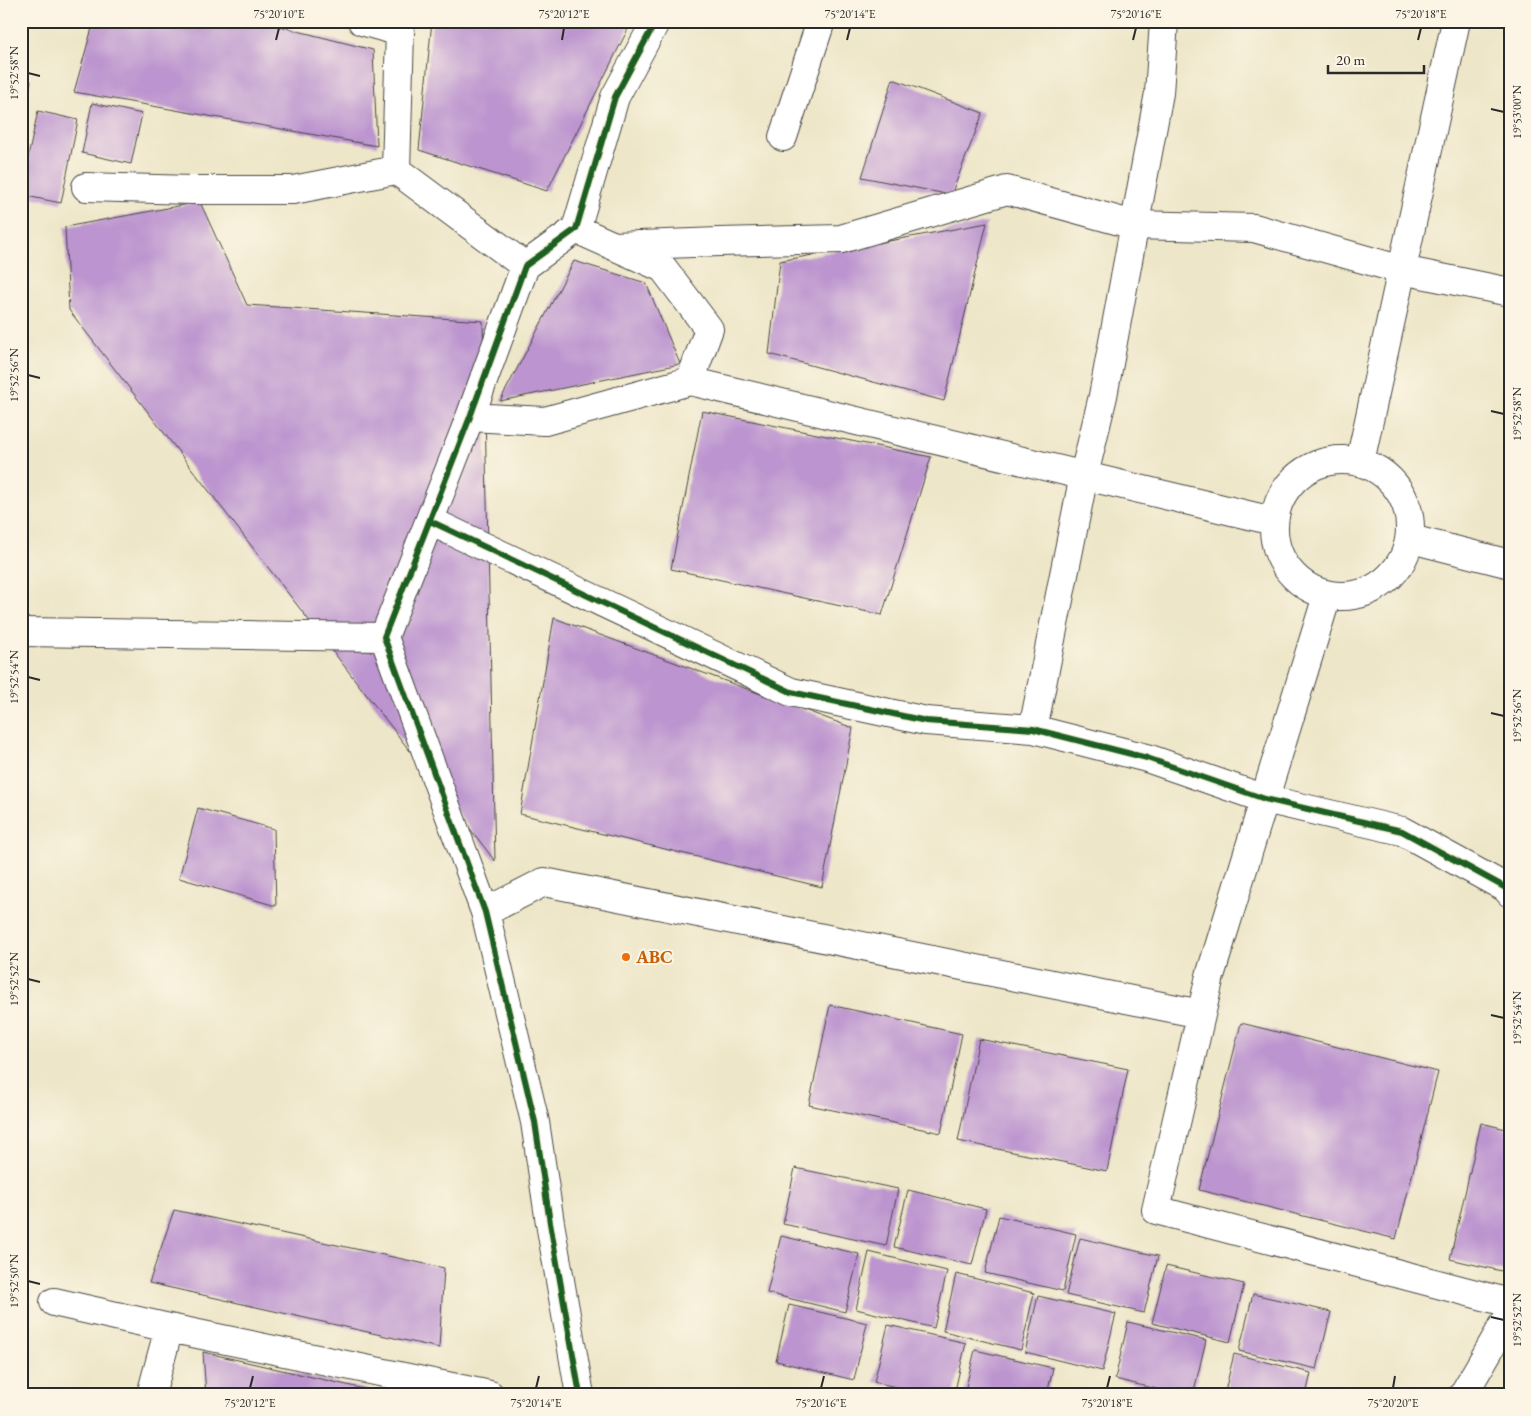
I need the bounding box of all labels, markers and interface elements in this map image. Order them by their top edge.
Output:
text: 75°20'10"E [253,6,305,22]
text: 75°20'12"E [538,6,590,22]
text: 75°20'14"E [824,6,876,22]
text: 75°20'16"E [1110,6,1162,22]
text: 75°20'18"E [1395,6,1447,22]
scale bar [1328,42,1425,74]
text: 19°52'58"N [6,46,22,100]
text: 20 m [1336,50,1365,69]
text: 19°53'00"N [1509,85,1525,139]
text: 19°52'56"N [6,348,22,402]
text: 19°52'58"N [1509,387,1525,441]
text: 19°52'54"N [6,650,22,704]
text: 19°52'56"N [1509,689,1525,743]
place label: ABC [635,945,673,968]
marker: ABC [620,951,632,963]
text: 19°52'52"N [6,952,22,1006]
text: 19°52'54"N [1509,991,1525,1045]
text: 19°52'50"N [6,1254,22,1308]
text: 19°52'52"N [1509,1293,1525,1347]
text: 75°20'12"E [224,1395,276,1411]
text: 75°20'14"E [510,1395,562,1411]
text: 75°20'16"E [795,1395,847,1411]
text: 75°20'18"E [1081,1395,1133,1411]
text: 75°20'20"E [1367,1395,1419,1411]

